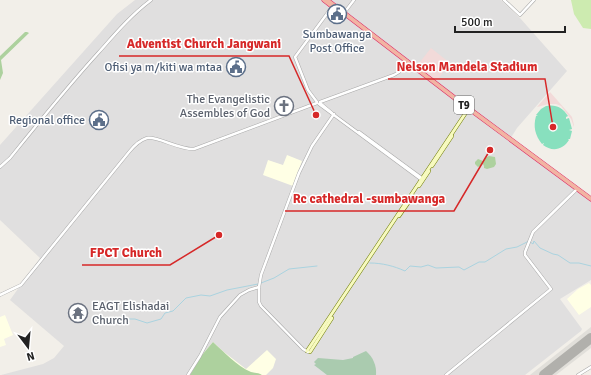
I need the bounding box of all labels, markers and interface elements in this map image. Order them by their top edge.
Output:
public building icon: Sumbawanga Post Office [326,3,348,25]
scale bar [455,8,565,34]
text: 500 m [461,15,493,30]
place label: Sumbawanga Post Office [303,27,371,56]
callout: Adventist Church Jangwani [119,31,289,56]
text: Adventist Church Jangwani [127,36,281,52]
callout: Nelson Mandela Stadium [388,54,545,79]
public building icon: Ofisi ya m/kiti wa mtaa [225,56,247,78]
text: Nelson Mandela Stadium [396,59,538,75]
place label: Ofisi ya m/kiti wa mtaa [105,60,222,75]
place label: The Evangelistic Assembles of God [180,92,270,121]
church icon: The Evangelistic Assembles of God [273,95,295,117]
road number: T9 [454,96,474,114]
public building icon: Regional office [88,109,110,131]
place label: Regional office [9,113,85,128]
callout: Rc cathedral -sumbawanga [285,186,454,211]
text: Rc cathedral -sumbawanga [293,191,446,207]
callout: FPCT Church [82,240,170,265]
text: FPCT Church [90,245,162,261]
place label: EAGT Elishadai Church [92,299,169,328]
temple icon: EAGT Elishadai Church [67,302,89,324]
north arrow [8,327,48,367]
text: N [25,349,36,363]

